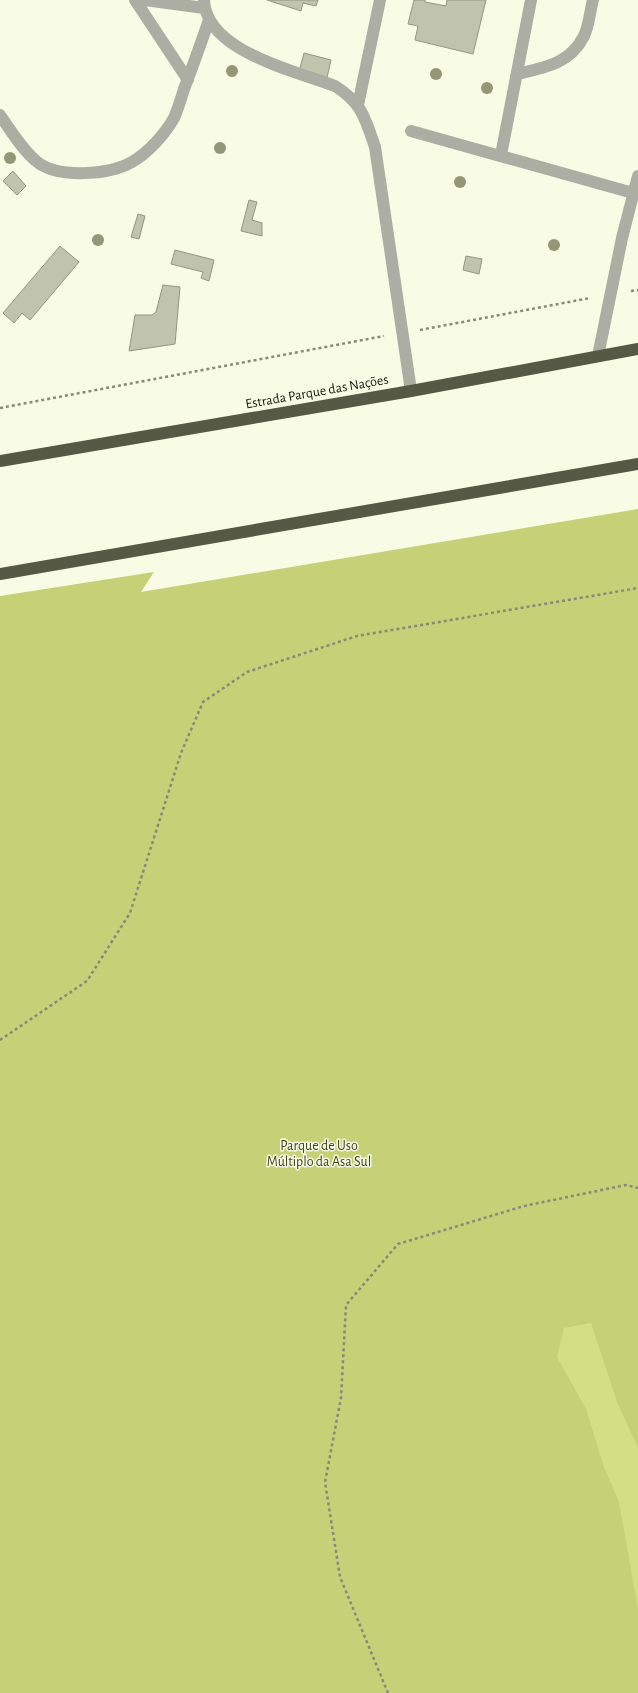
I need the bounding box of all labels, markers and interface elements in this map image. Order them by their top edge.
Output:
street label: Estrada Parque das Nações [244,373,390,411]
park label: Parque de Uso Múltiplo da Asa Sul [267,1139,371,1169]

